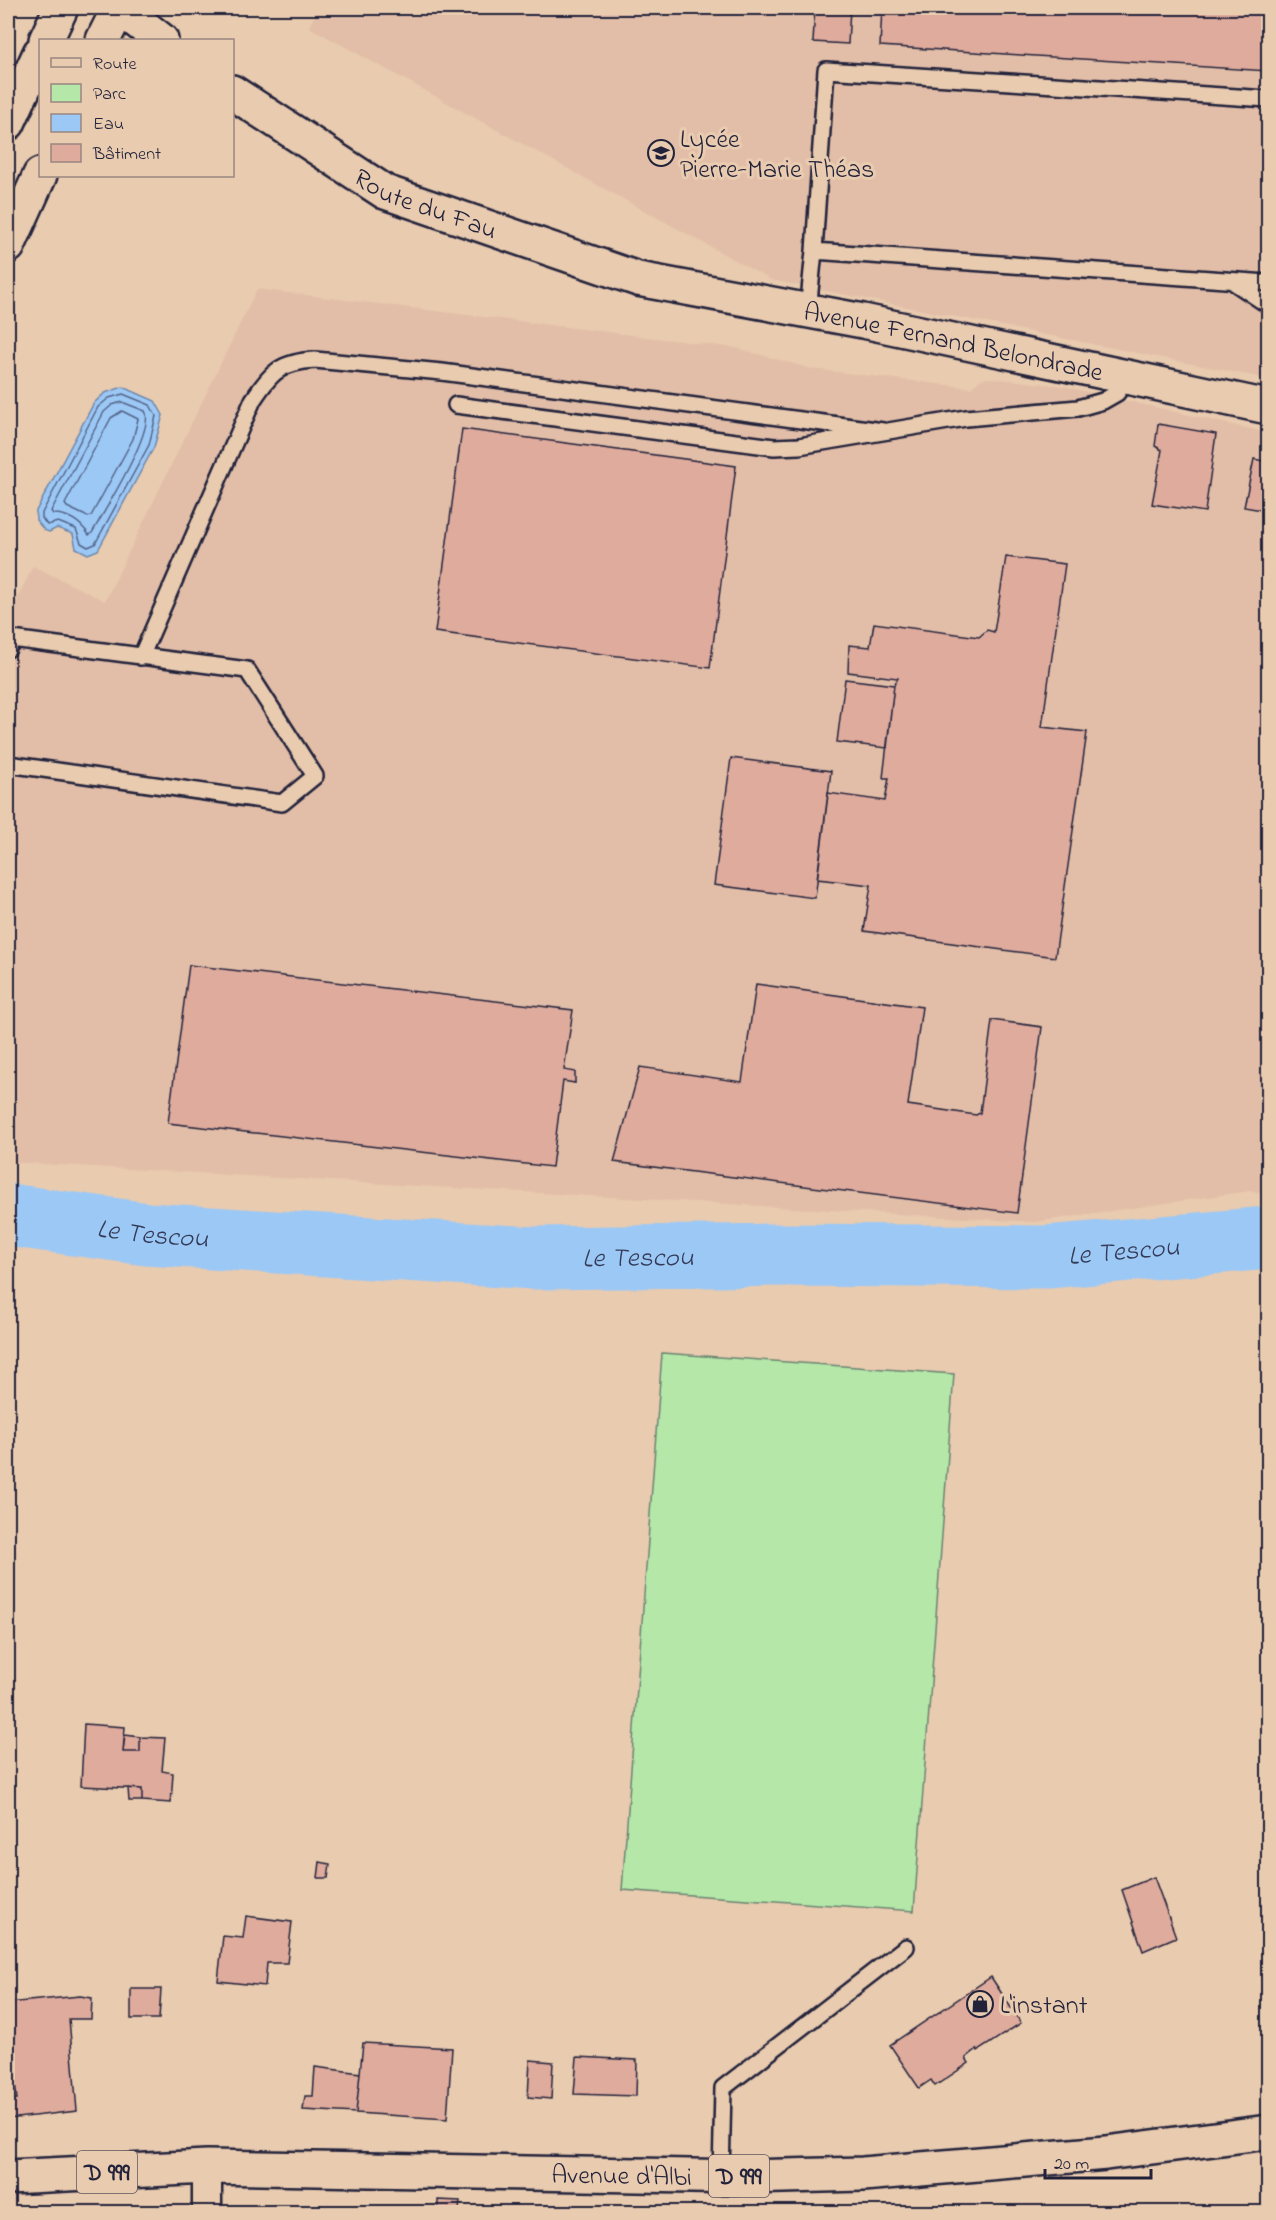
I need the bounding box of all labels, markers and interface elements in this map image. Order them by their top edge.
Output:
legend [39,39,234,177]
text: Route [93,52,138,78]
text: Parc [93,82,126,108]
text: Eau [93,112,124,138]
place label: Lycée Pierre-Marie Théas [680,122,874,190]
school or university icon: Lycée Pierre-Marie Théas [646,138,676,168]
text: Bâtiment [92,142,161,168]
street label: Route du Fau [345,160,502,251]
street label: Avenue Fernand Belondrade [800,294,1106,394]
water label: Le Tescou [94,1210,209,1260]
water label: Le Tescou [1067,1229,1181,1277]
water label: Le Tescou [582,1239,694,1279]
place label: L'instant [1000,1988,1088,2026]
shop icon: L'instant [965,1989,995,2019]
scale bar [1045,2142,1152,2180]
road number: D 999 [77,2151,137,2193]
text: 20 m [1054,2152,1089,2178]
road number: D 999 [709,2155,769,2197]
street label: Avenue d'Albi [551,2157,692,2198]

